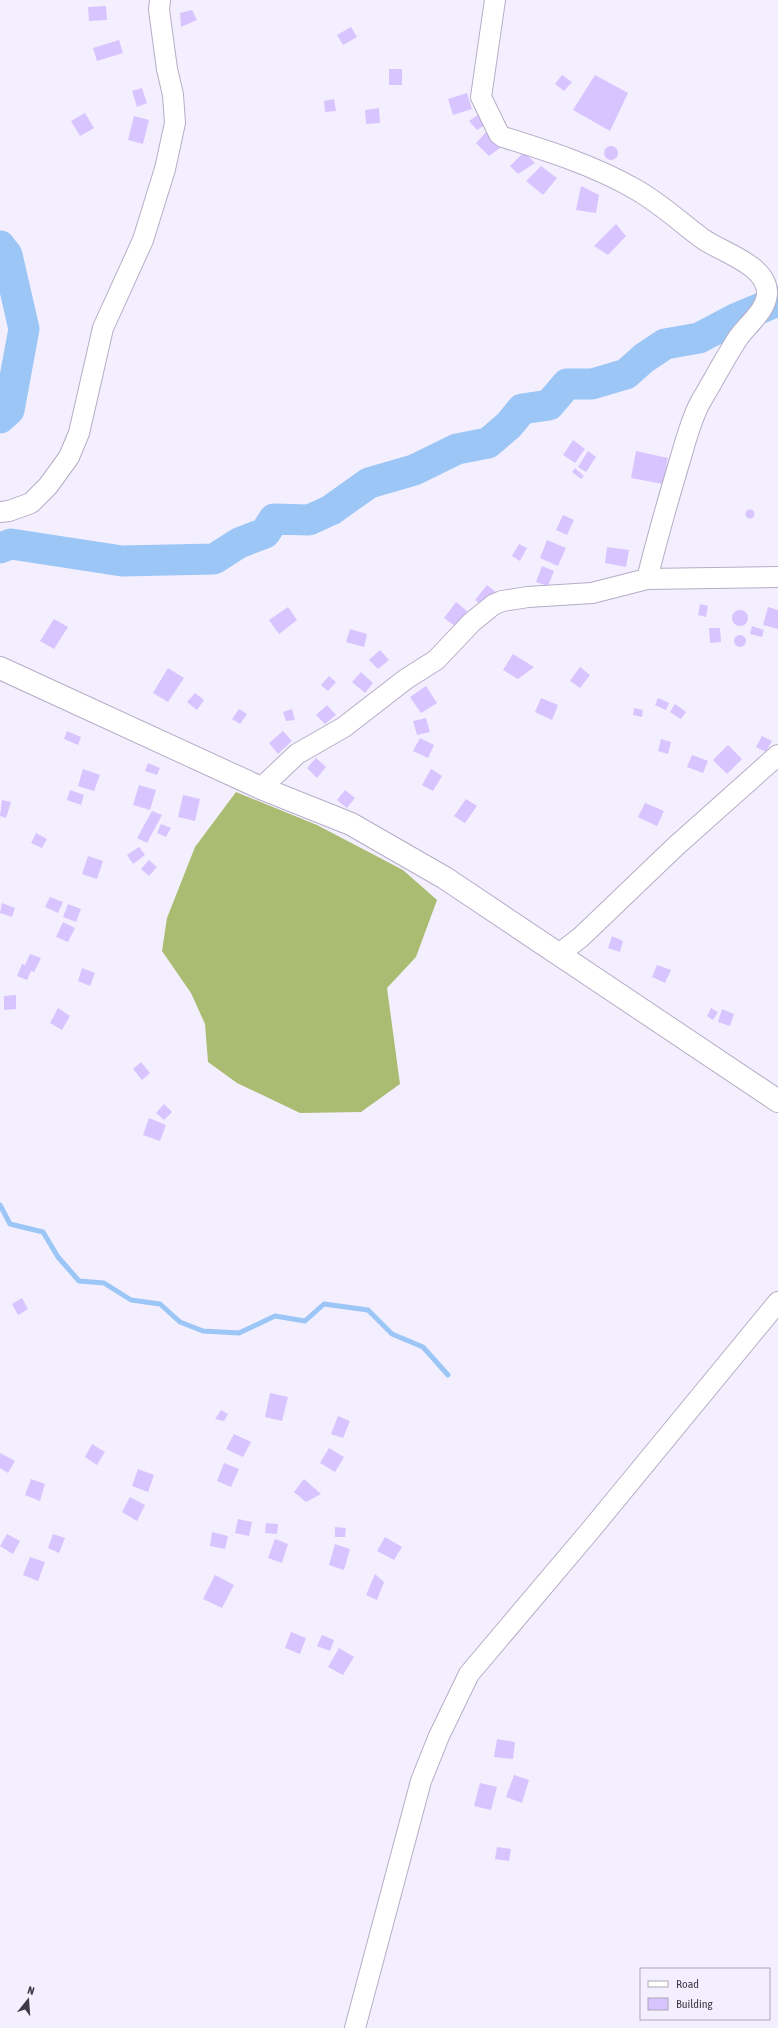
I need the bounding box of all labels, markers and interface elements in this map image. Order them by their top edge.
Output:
legend [640,1968,770,2020]
text: Road [676,1977,699,1991]
north arrow [8,1980,48,2020]
text: N [26,1984,36,1997]
text: Building [676,1997,714,2011]

